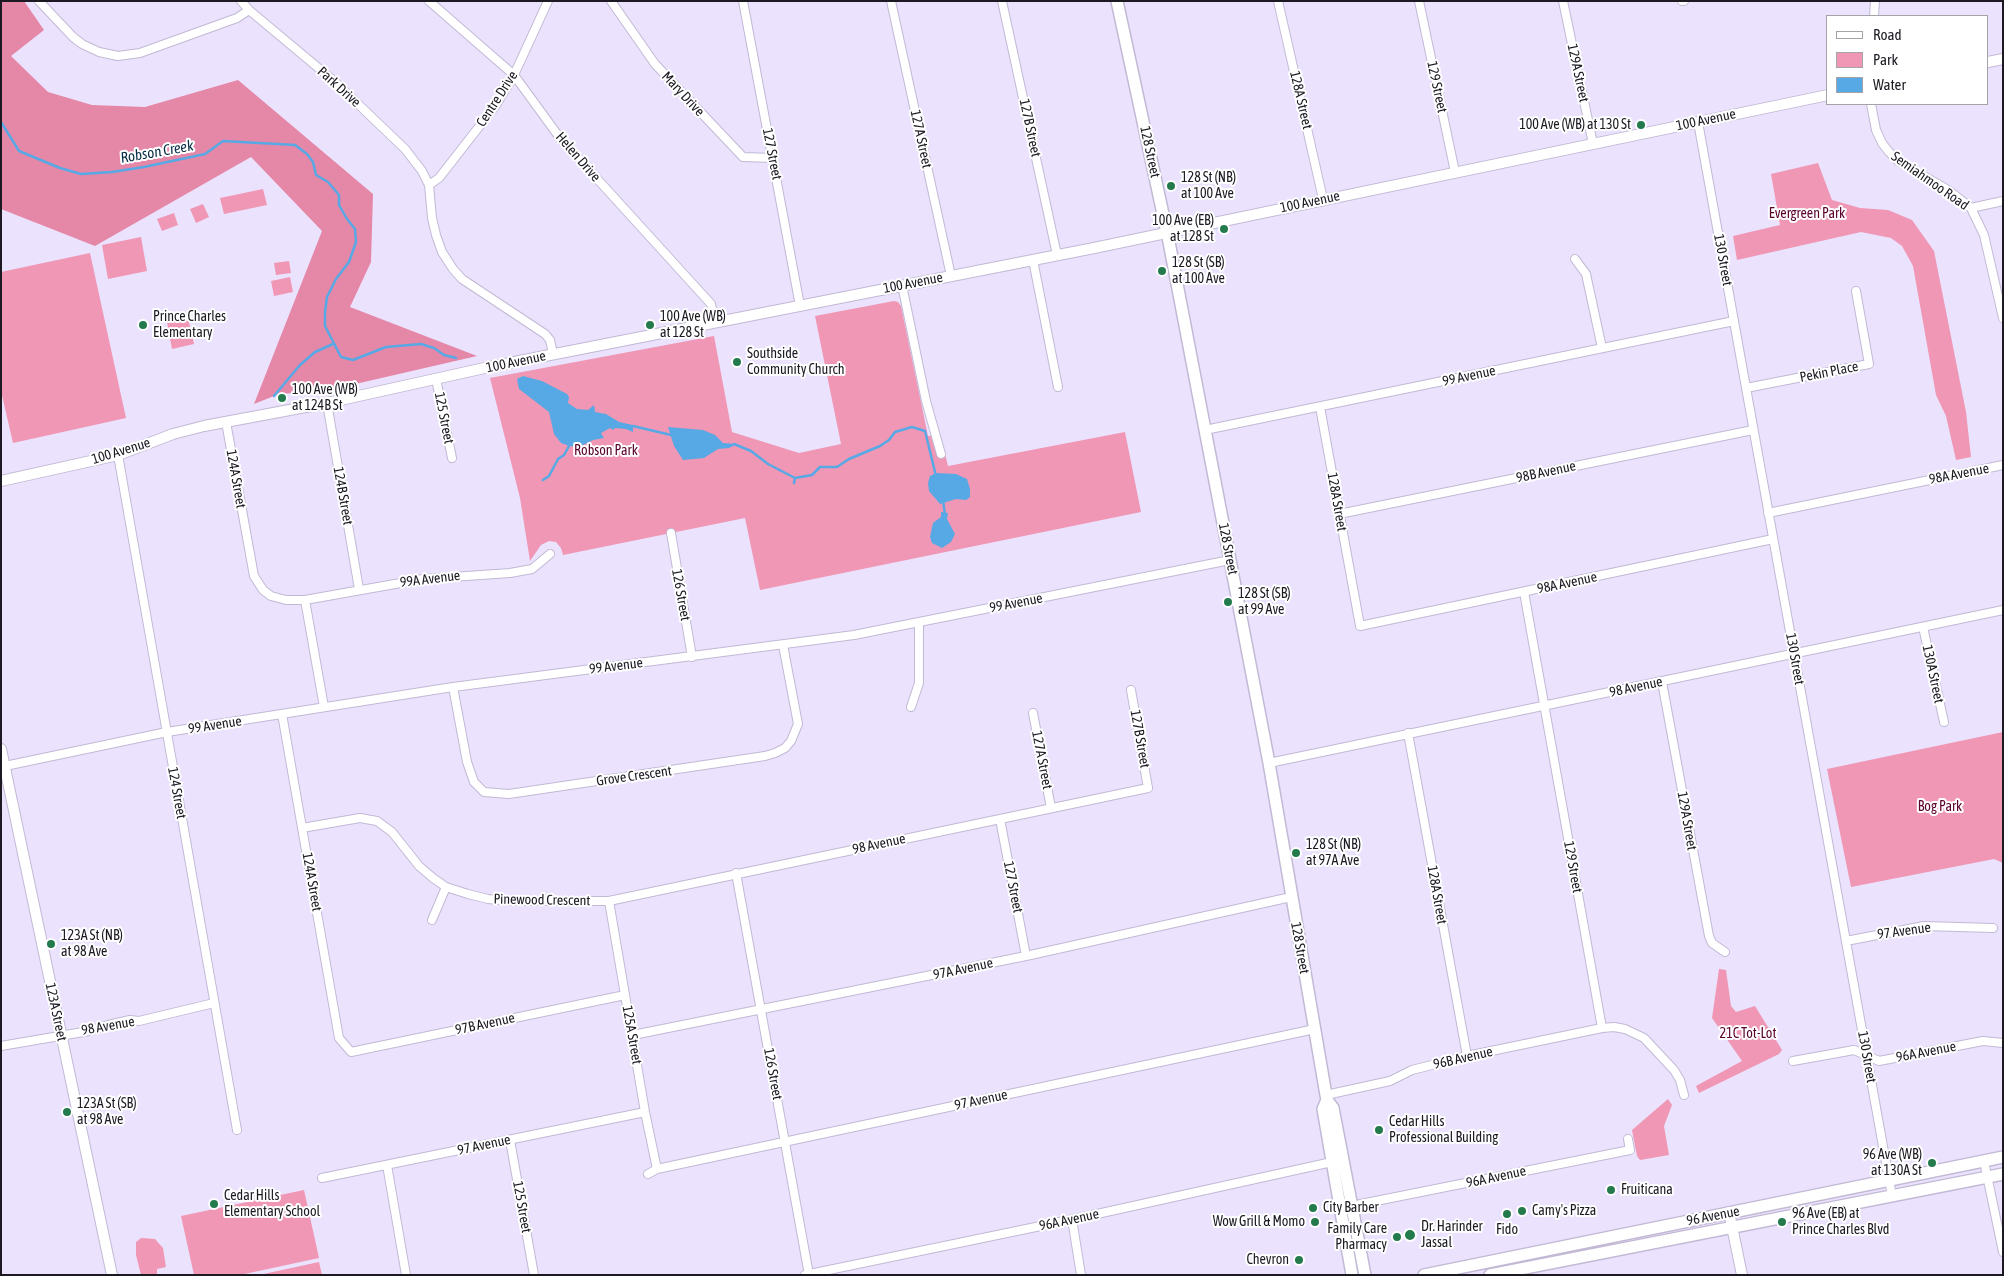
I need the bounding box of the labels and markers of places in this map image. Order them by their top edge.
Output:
place label: 100 Ave (WB) at 130 St [1519,117,1631,133]
marker: 100 Ave (WB) at 130 St [1635,119,1647,131]
place label: 128 St (NB) at 100 Ave [1181,170,1236,202]
marker: 128 St (NB) at 100 Ave [1165,180,1177,192]
place label: 100 Ave (EB) at 128 St [1152,213,1214,246]
marker: 100 Ave (EB) at 128 St [1218,223,1230,235]
place label: 128 St (SB) at 100 Ave [1172,255,1225,288]
marker: 128 St (SB) at 100 Ave [1156,265,1168,277]
place label: Prince Charles Elementary [153,309,226,342]
place label: 100 Ave (WB) at 128 St [660,309,726,342]
marker: Prince Charles Elementary [137,319,149,331]
marker: 100 Ave (WB) at 128 St [644,319,656,331]
place label: Southside Community Church [747,346,844,378]
marker: Southside Community Church [731,356,743,368]
place label: 100 Ave (WB) at 124B St [292,382,358,414]
marker: 100 Ave (WB) at 124B St [276,392,288,404]
place label: 128 St (SB) at 99 Ave [1238,586,1291,618]
marker: 128 St (SB) at 99 Ave [1222,596,1234,608]
place label: 128 St (NB) at 97A Ave [1306,837,1361,870]
marker: 128 St (NB) at 97A Ave [1290,847,1302,859]
place label: 123A St (NB) at 98 Ave [61,928,123,960]
marker: 123A St (NB) at 98 Ave [45,938,57,950]
place label: 123A St (SB) at 98 Ave [77,1096,137,1128]
marker: 123A St (SB) at 98 Ave [61,1106,73,1118]
place label: Cedar Hills Professional Building [1389,1114,1498,1146]
marker: Cedar Hills Professional Building [1373,1124,1385,1136]
place label: 96 Ave (WB) at 130A St [1863,1147,1922,1180]
marker: 96 Ave (WB) at 130A St [1926,1157,1938,1169]
place label: Fruiticana [1621,1182,1673,1198]
marker: Fruiticana [1605,1184,1617,1196]
place label: Cedar Hills Elementary School [224,1188,320,1220]
marker: Cedar Hills Elementary School [208,1198,220,1210]
place label: City Barber [1323,1200,1379,1216]
marker: City Barber [1307,1202,1319,1214]
place label: Camy's Pizza [1532,1203,1596,1219]
marker: Camy's Pizza [1516,1205,1528,1217]
place label: 96 Ave (EB) at Prince Charles Blvd [1792,1206,1889,1238]
marker: Fido [1501,1208,1513,1220]
place label: Wow Grill & Momo [1213,1214,1305,1230]
marker: Wow Grill & Momo [1309,1216,1321,1228]
marker: 96 Ave (EB) at Prince Charles Blvd [1776,1216,1788,1228]
place label: Dr. Harinder Jassal [1421,1219,1483,1252]
place label: Family Care Pharmacy [1327,1221,1387,1254]
place label: Fido [1496,1222,1518,1238]
marker: Dr. Harinder Jassal [1403,1228,1417,1242]
marker: Family Care Pharmacy [1391,1231,1403,1243]
place label: Chevron [1246,1252,1289,1268]
marker: Chevron [1293,1254,1305,1266]

